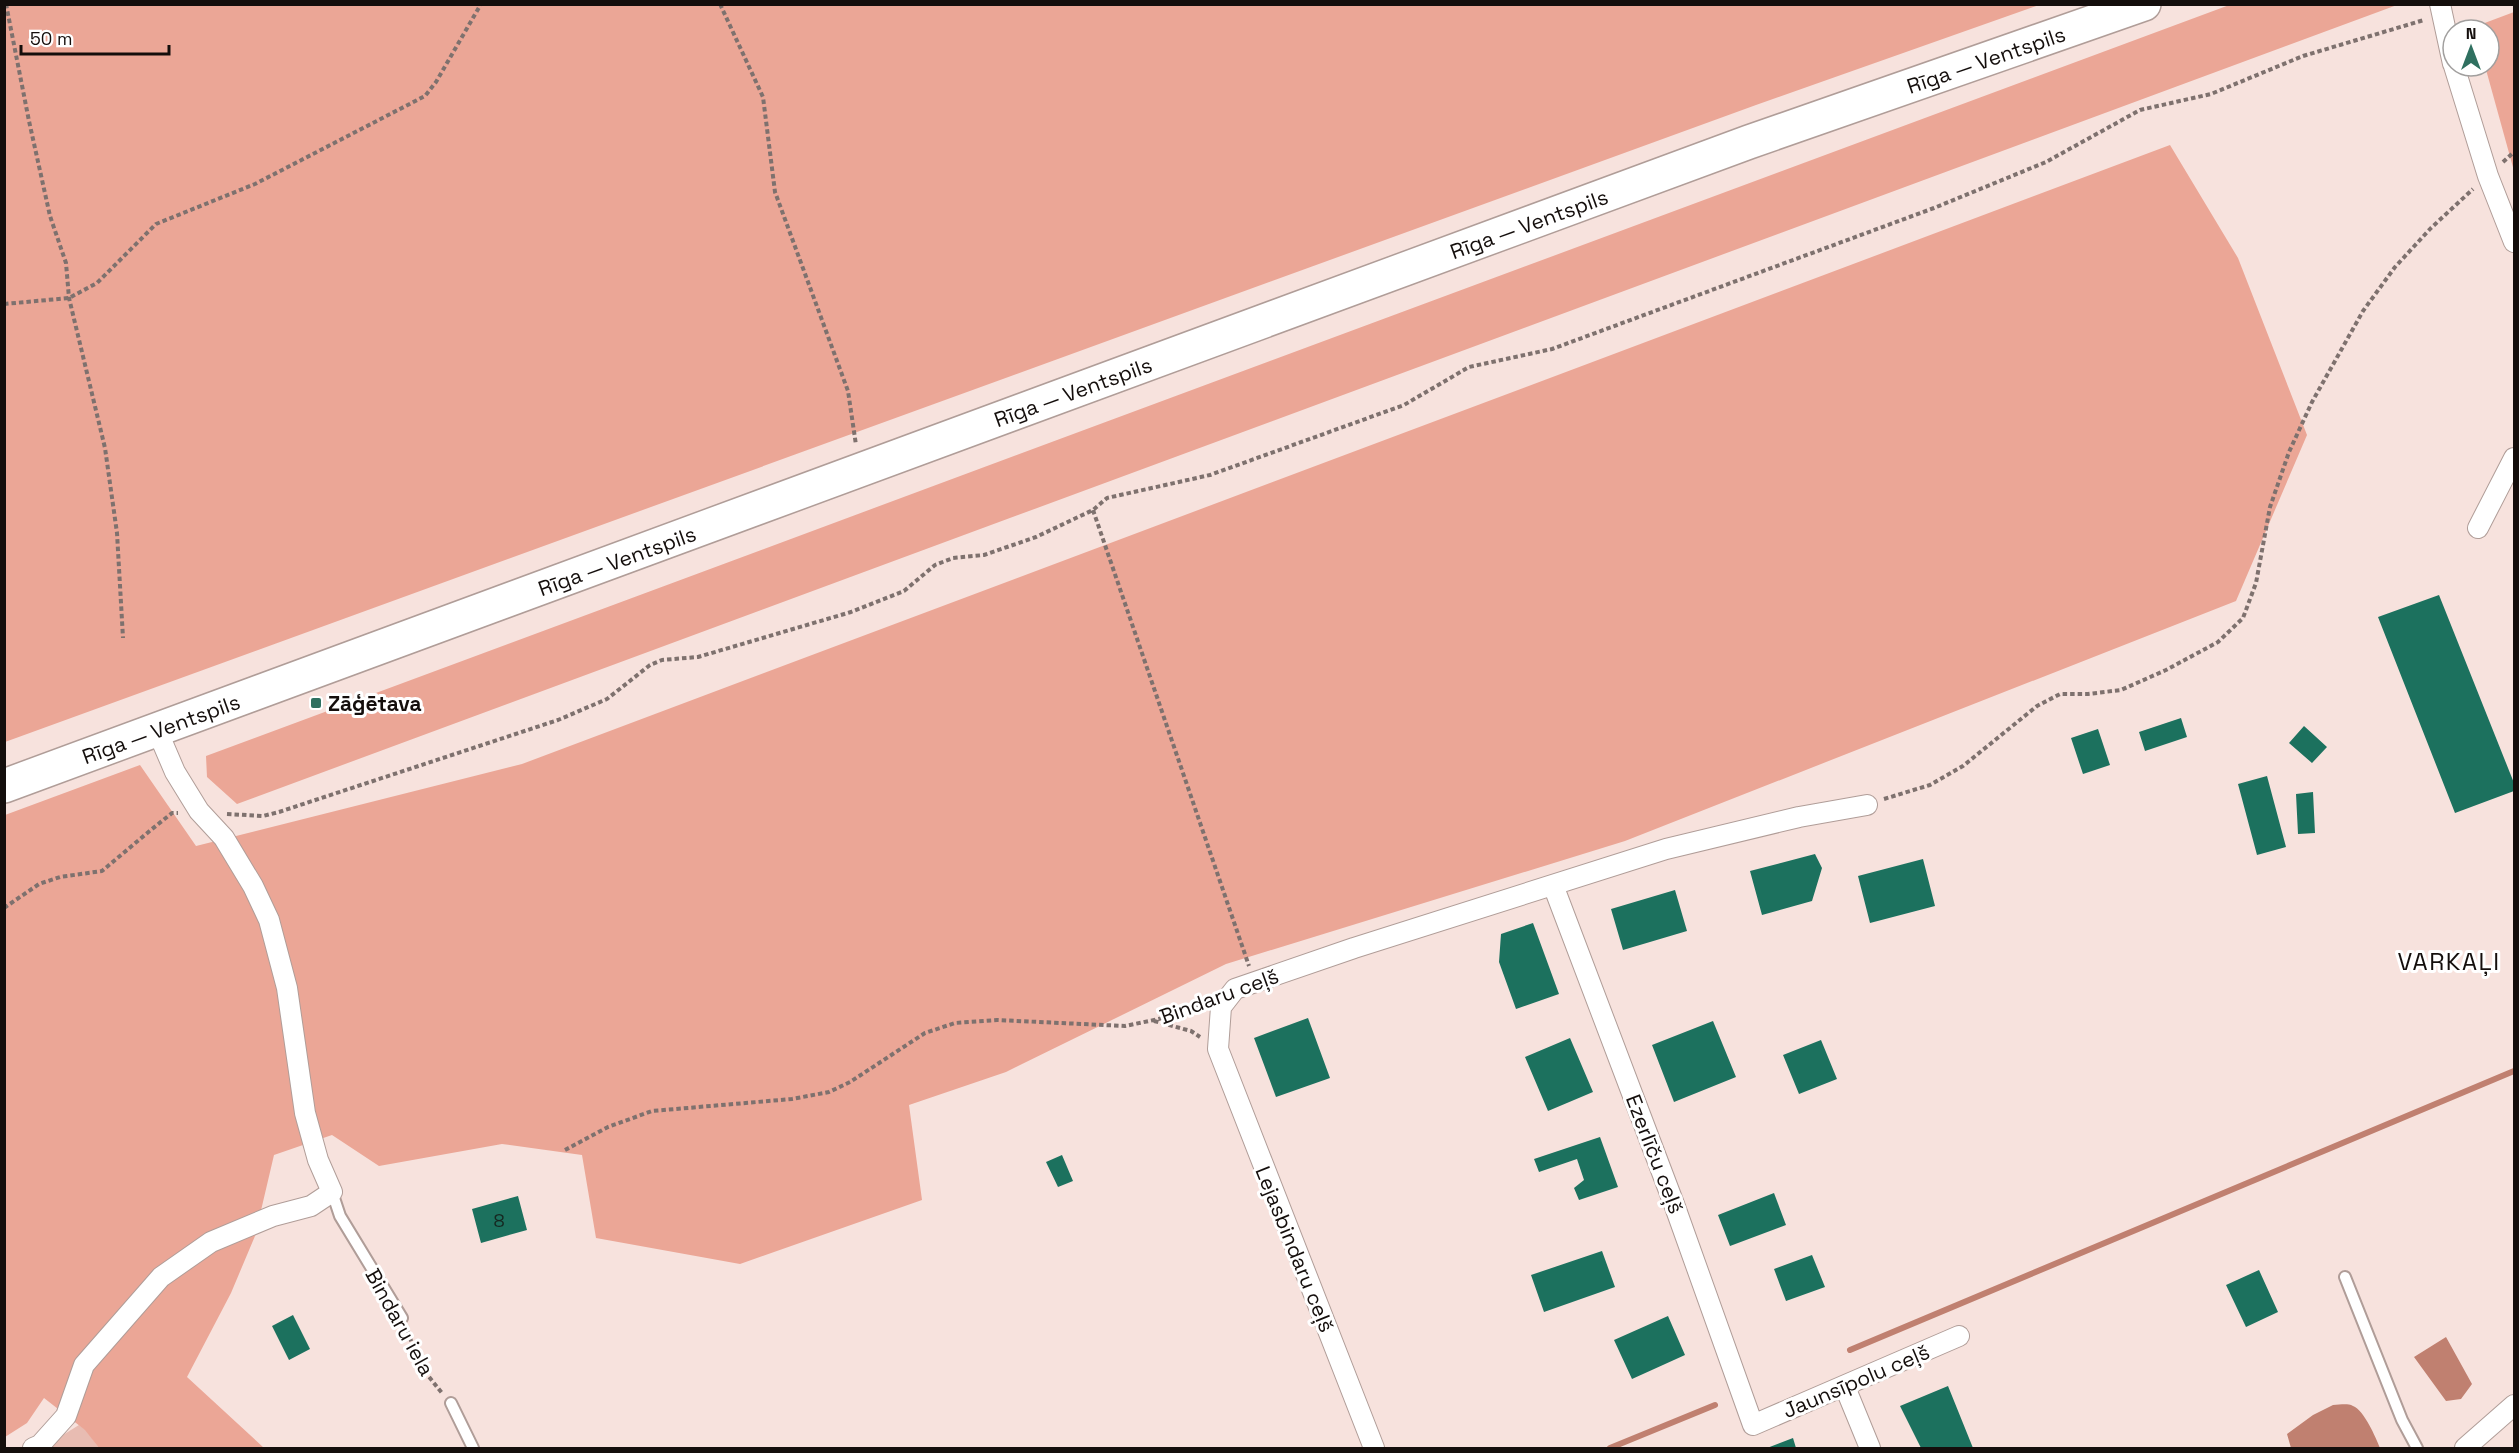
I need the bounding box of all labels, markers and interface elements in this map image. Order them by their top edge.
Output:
scale bar [21,18,170,56]
north arrow [2441,18,2501,78]
street label: Rīga — Ventspils [1903,20,2069,100]
text: N [2466,23,2476,44]
text: 50 m [30,27,72,50]
street label: Rīga — Ventspils [1446,183,1612,265]
street label: Rīga — Ventspils [990,351,1156,433]
street label: Rīga — Ventspils [534,520,700,602]
street label: Rīga — Ventspils [78,688,244,770]
place label: Zāģētava [328,690,422,717]
marker: Zāģētava [309,696,323,710]
district label: VARKAĻI [2397,946,2501,977]
street label: Bindaru ceļš [1156,962,1282,1030]
street label: Ezerlīču ceļš [1620,1091,1690,1217]
street label: Lejasbindaru ceļš [1249,1162,1341,1336]
house number: 8 [493,1209,505,1232]
street label: Bindaru iela [359,1264,441,1380]
street label: Jaunsīpolu ceļš [1779,1338,1933,1424]

